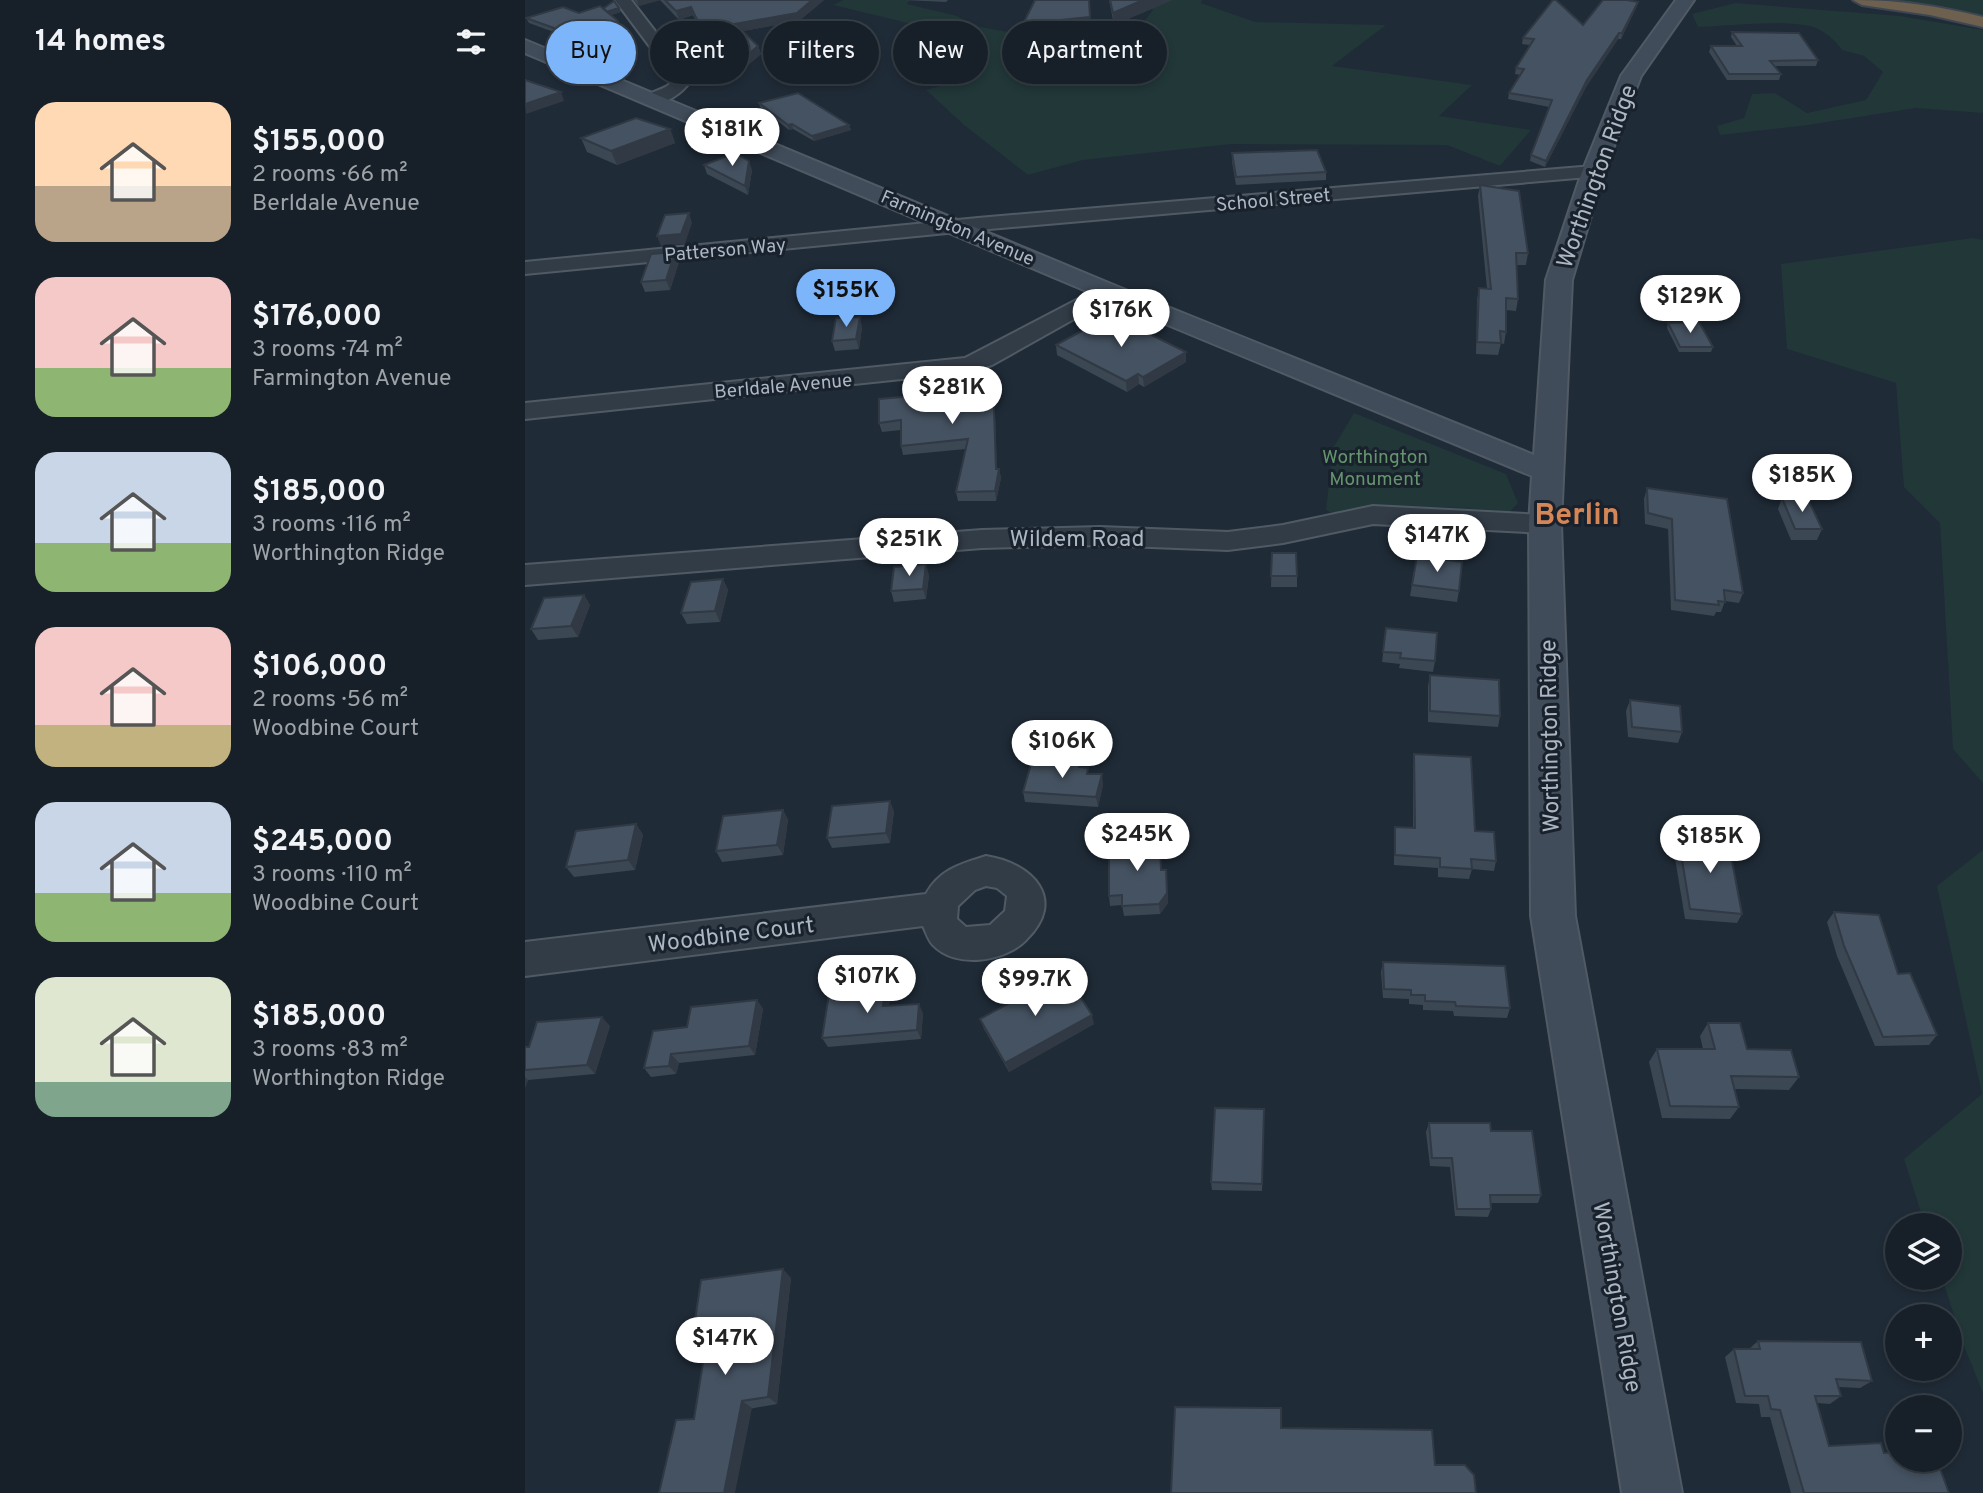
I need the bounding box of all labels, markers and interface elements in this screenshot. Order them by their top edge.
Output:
chip: Buy [546,21,636,84]
chip: Rent [650,21,749,84]
chip: Filters [763,21,879,84]
chip: New [893,21,988,84]
chip: Apartment [1002,21,1167,84]
icon: filters [452,23,490,61]
text: 14 homes [35,24,166,61]
street label: Worthington Ridge [1552,81,1645,272]
pin: $181K [683,108,781,168]
text: $181K [701,116,763,145]
text: $155,000 [252,124,386,161]
icon: home [91,130,175,214]
text: 2 rooms · 66 m² [252,161,408,190]
street label: School Street [1215,184,1331,218]
street label: Farmington Avenue [877,186,1038,272]
text: Berldale Avenue [252,190,420,219]
street label: Patterson Way [663,234,787,268]
pin: $155K [797,270,895,329]
pin: $129K [1641,276,1739,335]
text: $155K [812,277,880,306]
text: $129K [1656,283,1724,312]
pin: $176K [1072,290,1170,349]
text: $176K [1089,297,1153,326]
text: $176,000 [252,299,382,336]
icon: home [91,305,175,389]
text: 3 rooms · 74 m² [252,336,403,365]
text: Farmington Avenue [252,365,451,394]
pin: $281K [903,366,1001,426]
street label: Berldale Avenue [713,369,853,405]
text: $281K [918,374,986,403]
park label: Worthington Monument [1322,446,1428,492]
pin: $185K [1753,454,1851,514]
text: $185K [1768,462,1836,491]
text: $185,000 [252,474,386,511]
icon: home [91,480,175,564]
district label: Berlin [1534,498,1620,535]
text: 3 rooms · 116 m² [252,511,411,540]
pin: $147K [1388,514,1486,574]
pin: $251K [860,518,958,578]
text: $147K [1404,522,1470,551]
text: $251K [875,526,943,555]
street label: Wildem Road [1010,526,1144,555]
text: Worthington Ridge [252,540,445,569]
street label: Worthington Ridge [1535,639,1568,833]
text: $106,000 [252,649,387,686]
icon: home [91,655,175,739]
text: 2 rooms · 56 m² [252,686,408,715]
text: Woodbine Court [252,715,419,744]
pin: $106K [1013,720,1111,780]
text: $106K [1028,728,1096,757]
pin: $245K [1088,814,1186,873]
pin: $185K [1661,816,1759,875]
text: $245K [1100,821,1174,850]
text: $185K [1676,823,1744,852]
text: $245,000 [252,824,393,861]
icon: home [91,830,175,914]
text: 3 rooms · 110 m² [252,861,412,890]
text: Woodbine Court [252,890,419,919]
street label: Woodbine Court [647,912,816,961]
pin: $107K [818,956,916,1015]
pin: $99.7K [978,958,1092,1018]
text: $107K [834,963,900,992]
text: $99.7K [998,966,1072,995]
text: $185,000 [252,999,386,1036]
icon: home [91,1005,175,1089]
text: 3 rooms · 83 m² [252,1036,408,1065]
text: Worthington Ridge [252,1065,445,1094]
street label: Worthington Ridge [1585,1200,1647,1395]
map controls [1885,1213,1962,1472]
button: layers [1885,1213,1962,1290]
button: + [1885,1304,1962,1381]
pin: $147K [676,1318,774,1377]
text: $147K [692,1325,758,1354]
button: − [1885,1395,1962,1472]

